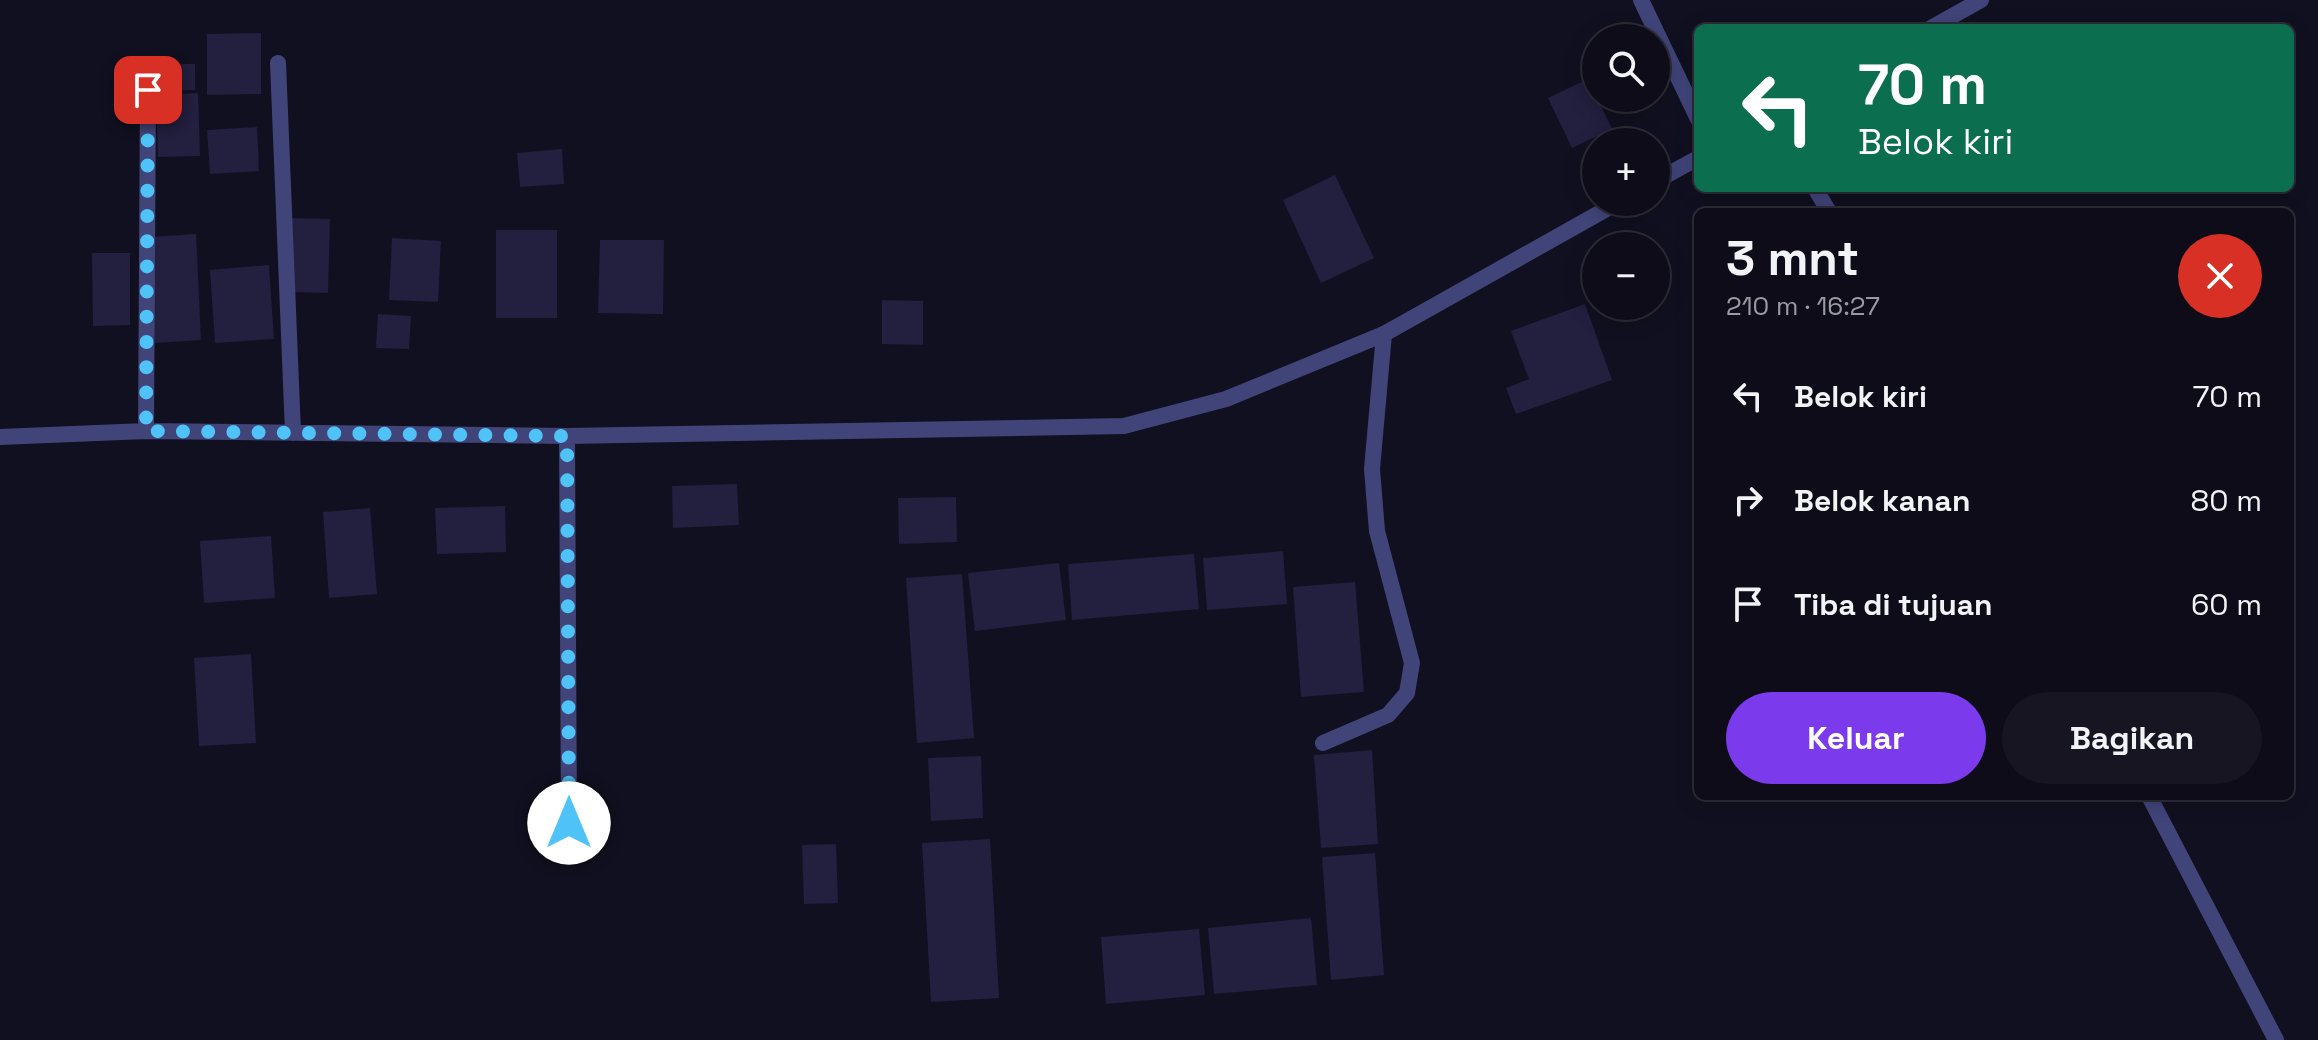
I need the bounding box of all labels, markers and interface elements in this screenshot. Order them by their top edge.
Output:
map controls [1582,24,1670,320]
button: search [1582,24,1670,112]
text: 70 m [1858,49,1987,120]
pin [114,56,182,124]
icon: left [1726,56,1830,160]
icon: arrive [126,68,170,112]
text: Belok kiri [1858,119,2013,165]
button: + [1582,128,1670,216]
text: 3 mnt [1726,228,1859,289]
button: − [1582,232,1670,320]
button: close [2178,234,2262,318]
text: 210 m · 16:27 [1726,289,1880,323]
icon: left [1726,374,1770,418]
text: Belok kiri [1794,377,1927,416]
text: 70 m [2193,377,2262,416]
icon: right [1726,478,1770,522]
text: Belok kanan [1794,481,1970,520]
text: 80 m [2191,481,2262,520]
icon: arrive [1726,582,1770,626]
text: Tiba di tujuan [1794,585,1993,624]
text: 60 m [2191,585,2262,624]
button: Keluar [1726,692,1986,784]
button: Bagikan [2002,692,2262,784]
position arrow [527,781,611,865]

